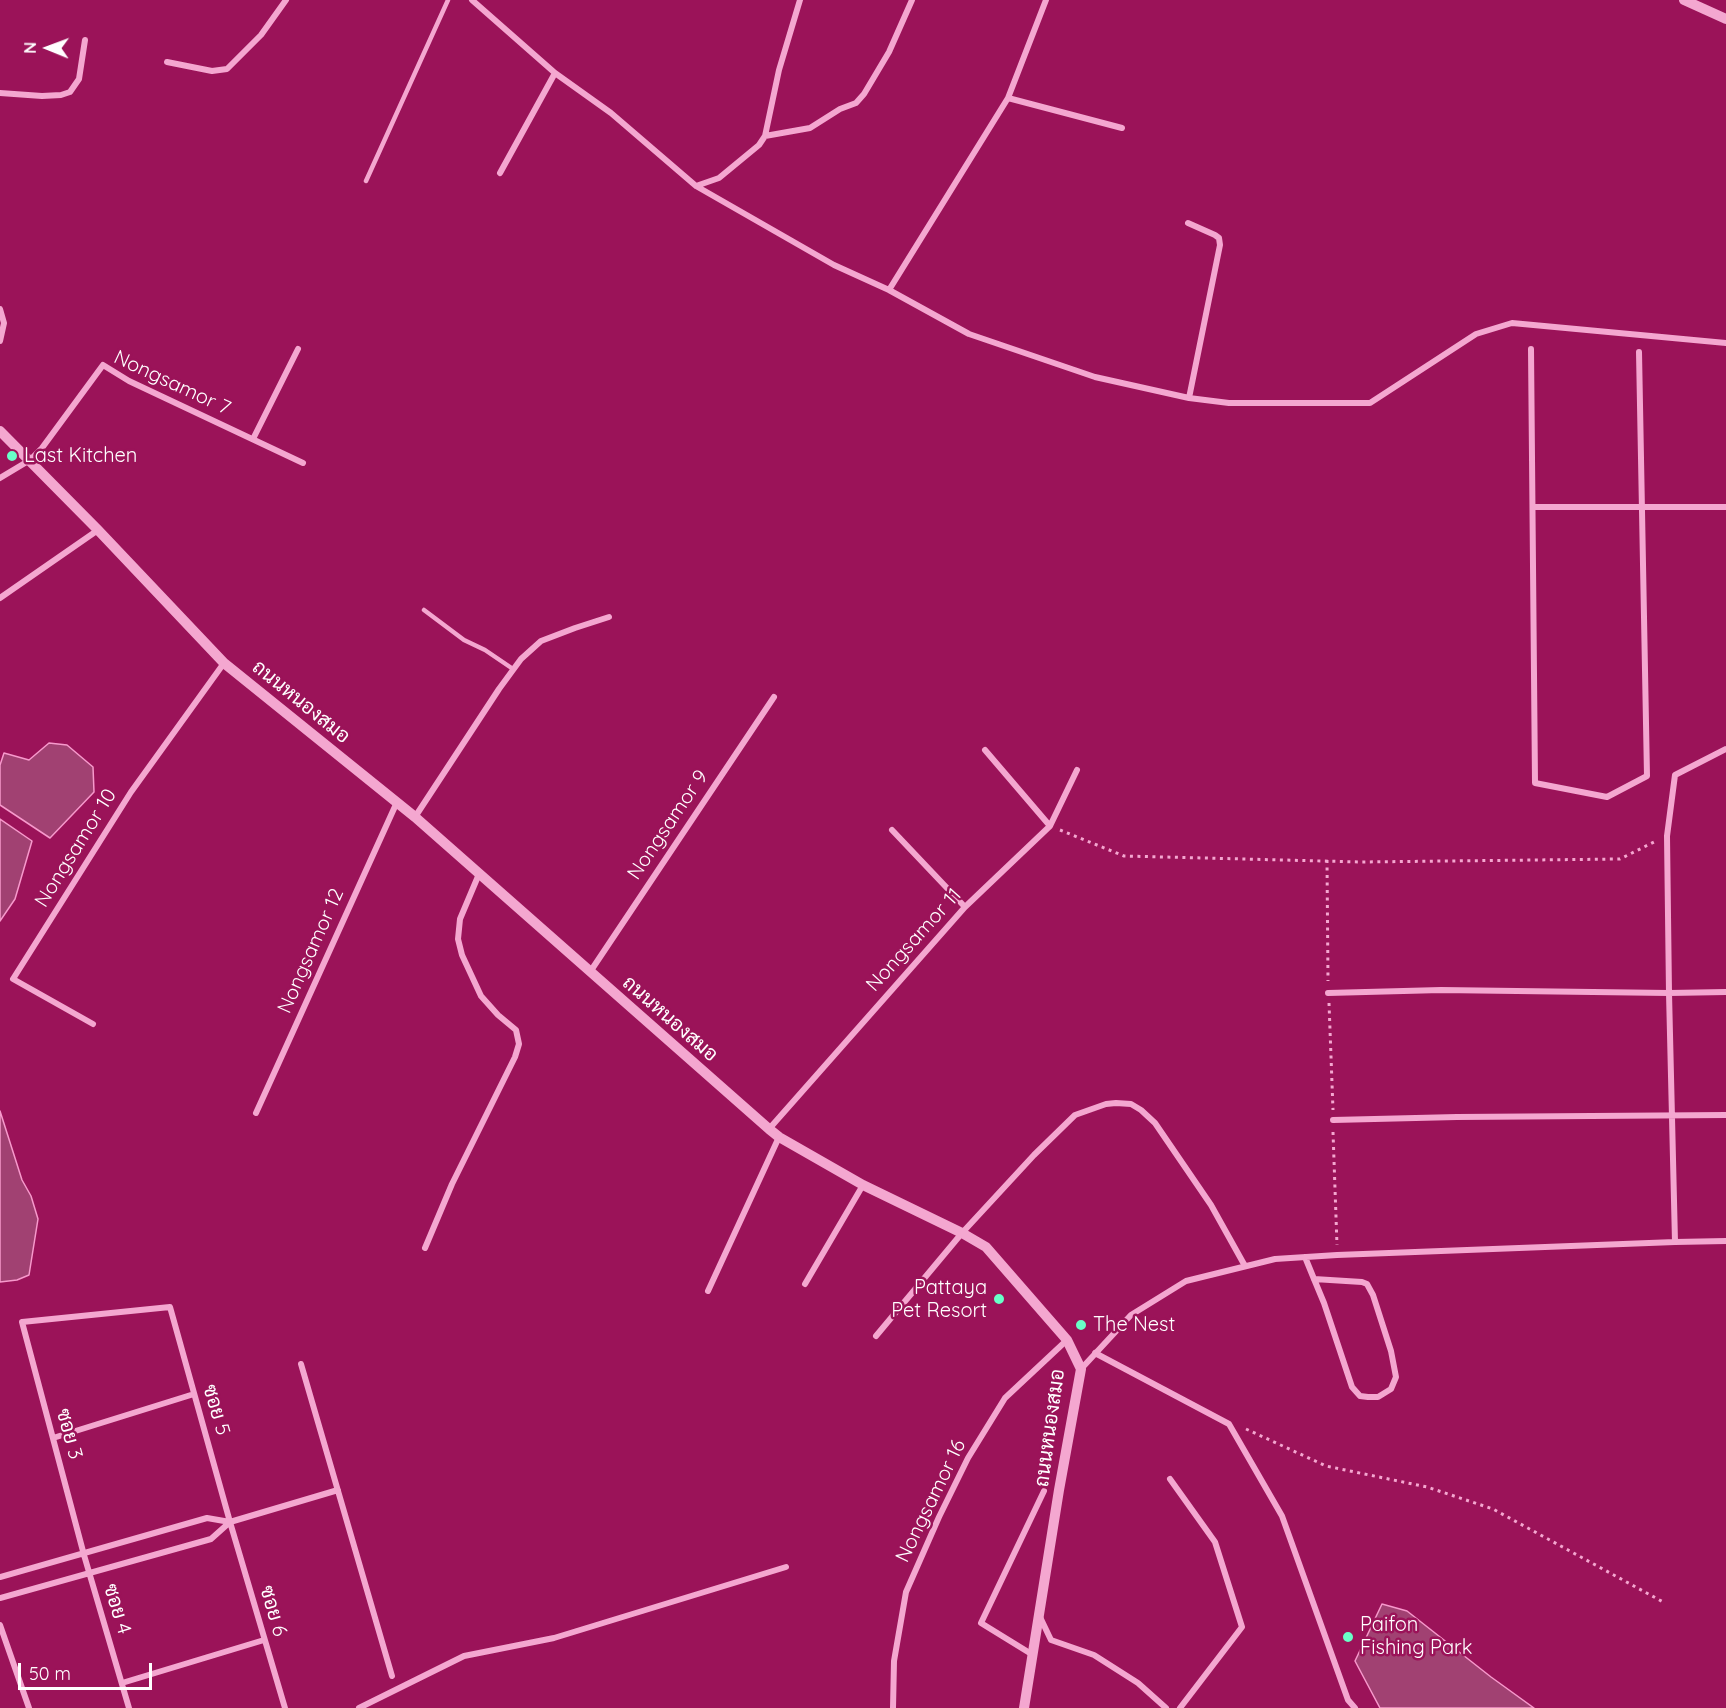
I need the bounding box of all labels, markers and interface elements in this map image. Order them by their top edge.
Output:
north arrow [18,18,78,78]
text: N [20,42,40,54]
street label: Nongsamor 7 [110,346,234,420]
place label: Last Kitchen [24,444,137,468]
marker: Last Kitchen [5,449,19,463]
street label: ถนนหนองสมอ [247,655,355,749]
street label: Nongsamor 9 [623,766,713,884]
street label: Nongsamor 10 [30,784,122,912]
street label: Nongsamor 11 [861,884,967,996]
street label: Nongsamor 12 [273,885,349,1017]
street label: ถนนหนองสมอ [617,971,723,1067]
place label: Pattaya Pet Resort [891,1276,987,1323]
marker: Pattaya Pet Resort [992,1292,1006,1306]
place label: The Nest [1093,1313,1175,1337]
marker: The Nest [1074,1318,1088,1332]
street label: ถนนหนองสมอ [1030,1367,1070,1489]
street label: ซอย 5 [197,1382,235,1438]
street label: ซอย 3 [51,1406,87,1462]
street label: Nongsamor 16 [891,1436,971,1566]
street label: ซอย 4 [98,1581,136,1637]
street label: ซอย 6 [254,1583,292,1639]
place label: Paifon Fishing Park [1360,1613,1472,1660]
marker: Paifon Fishing Park [1341,1630,1355,1644]
scale bar [21,1651,154,1689]
text: 50 m [29,1662,71,1685]

